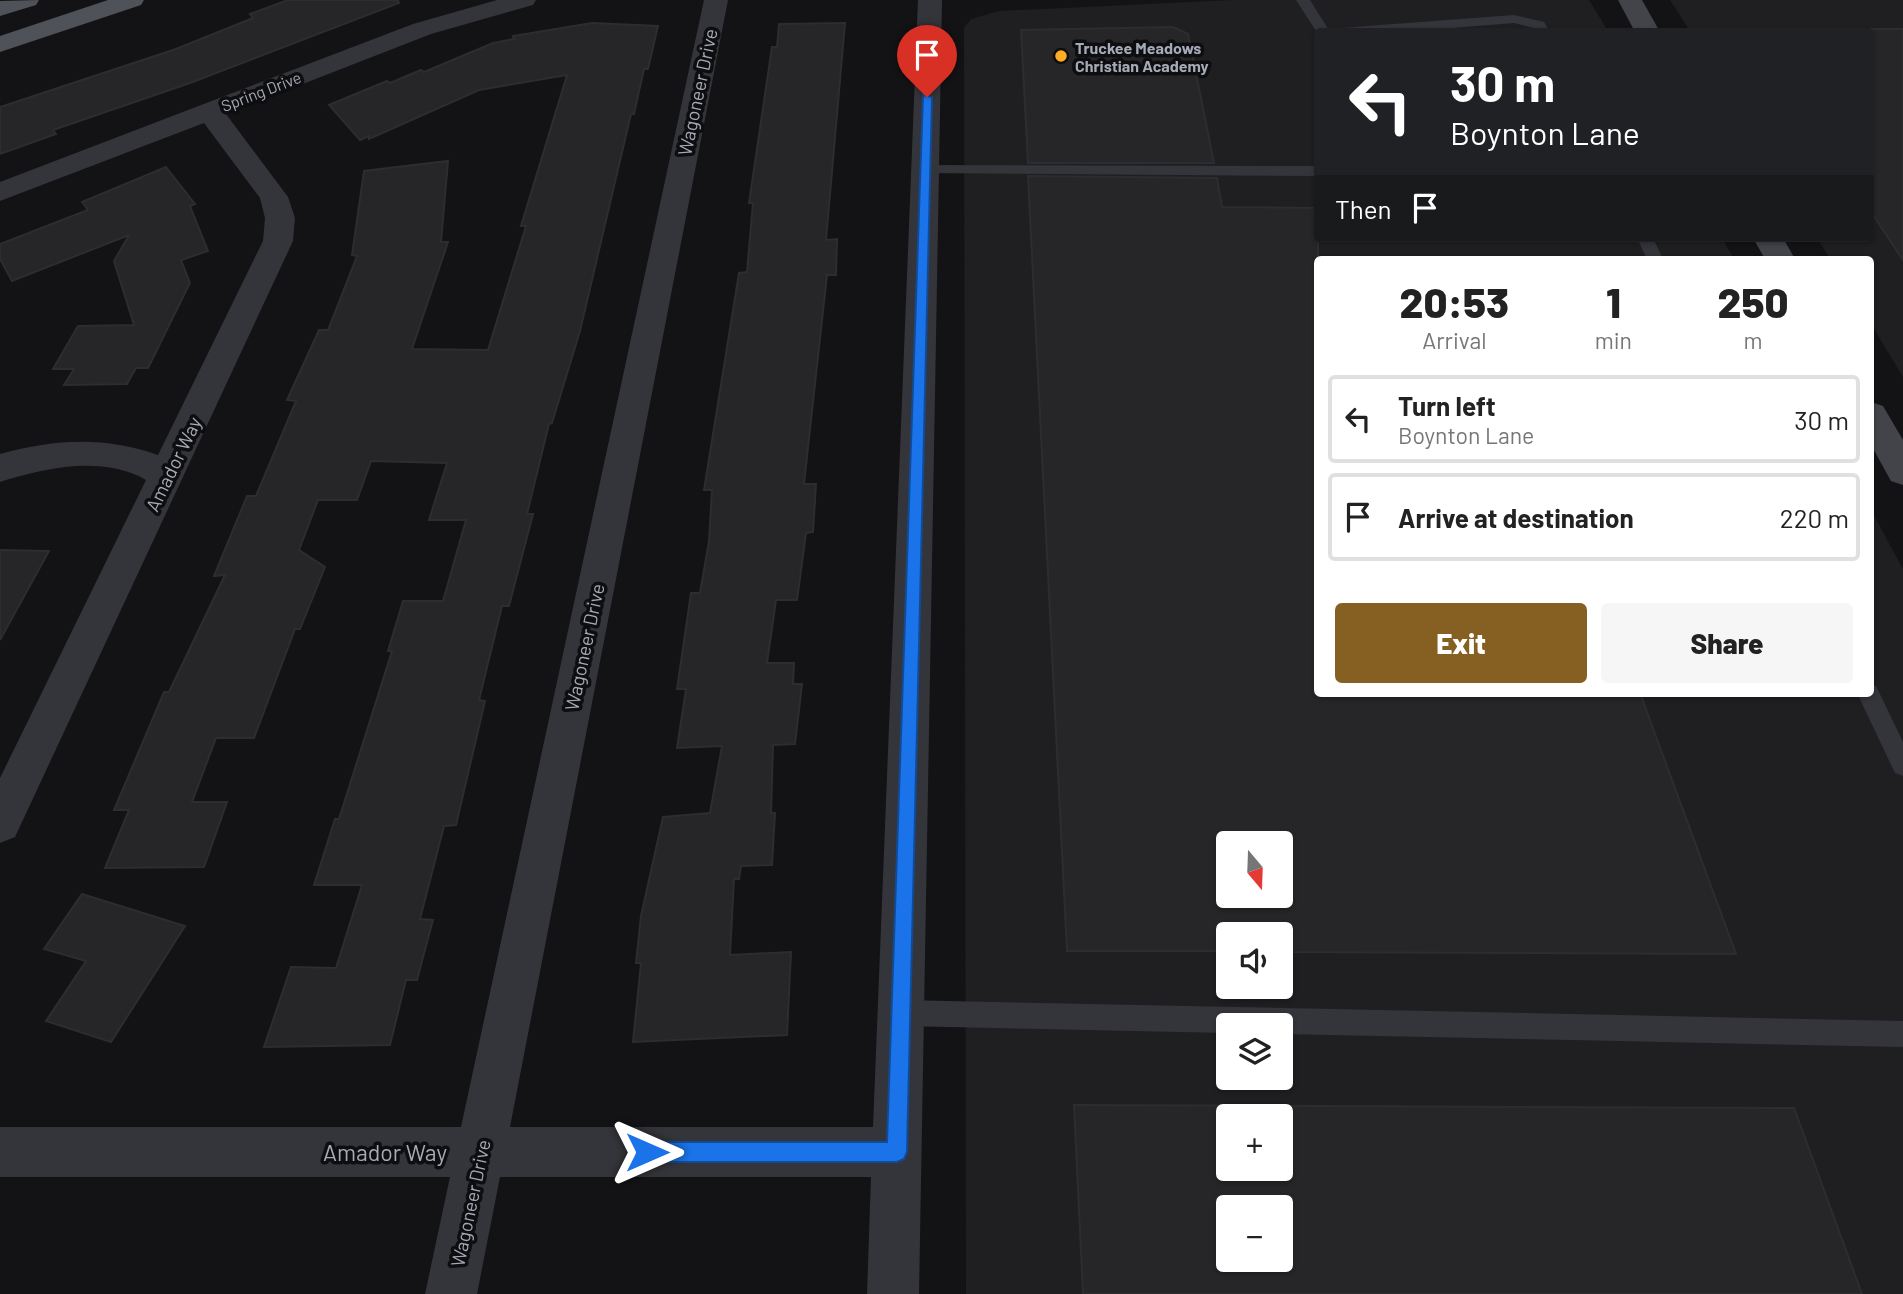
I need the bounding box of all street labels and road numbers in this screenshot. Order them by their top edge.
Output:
street label: Wagoneer Drive [672,26,722,158]
street label: Spring Drive [218,67,304,115]
street label: Amador Way [140,413,206,515]
street label: Wagoneer Drive [559,581,609,713]
street label: Wagoneer Drive [445,1137,495,1269]
street label: Amador Way [323,1138,447,1166]

